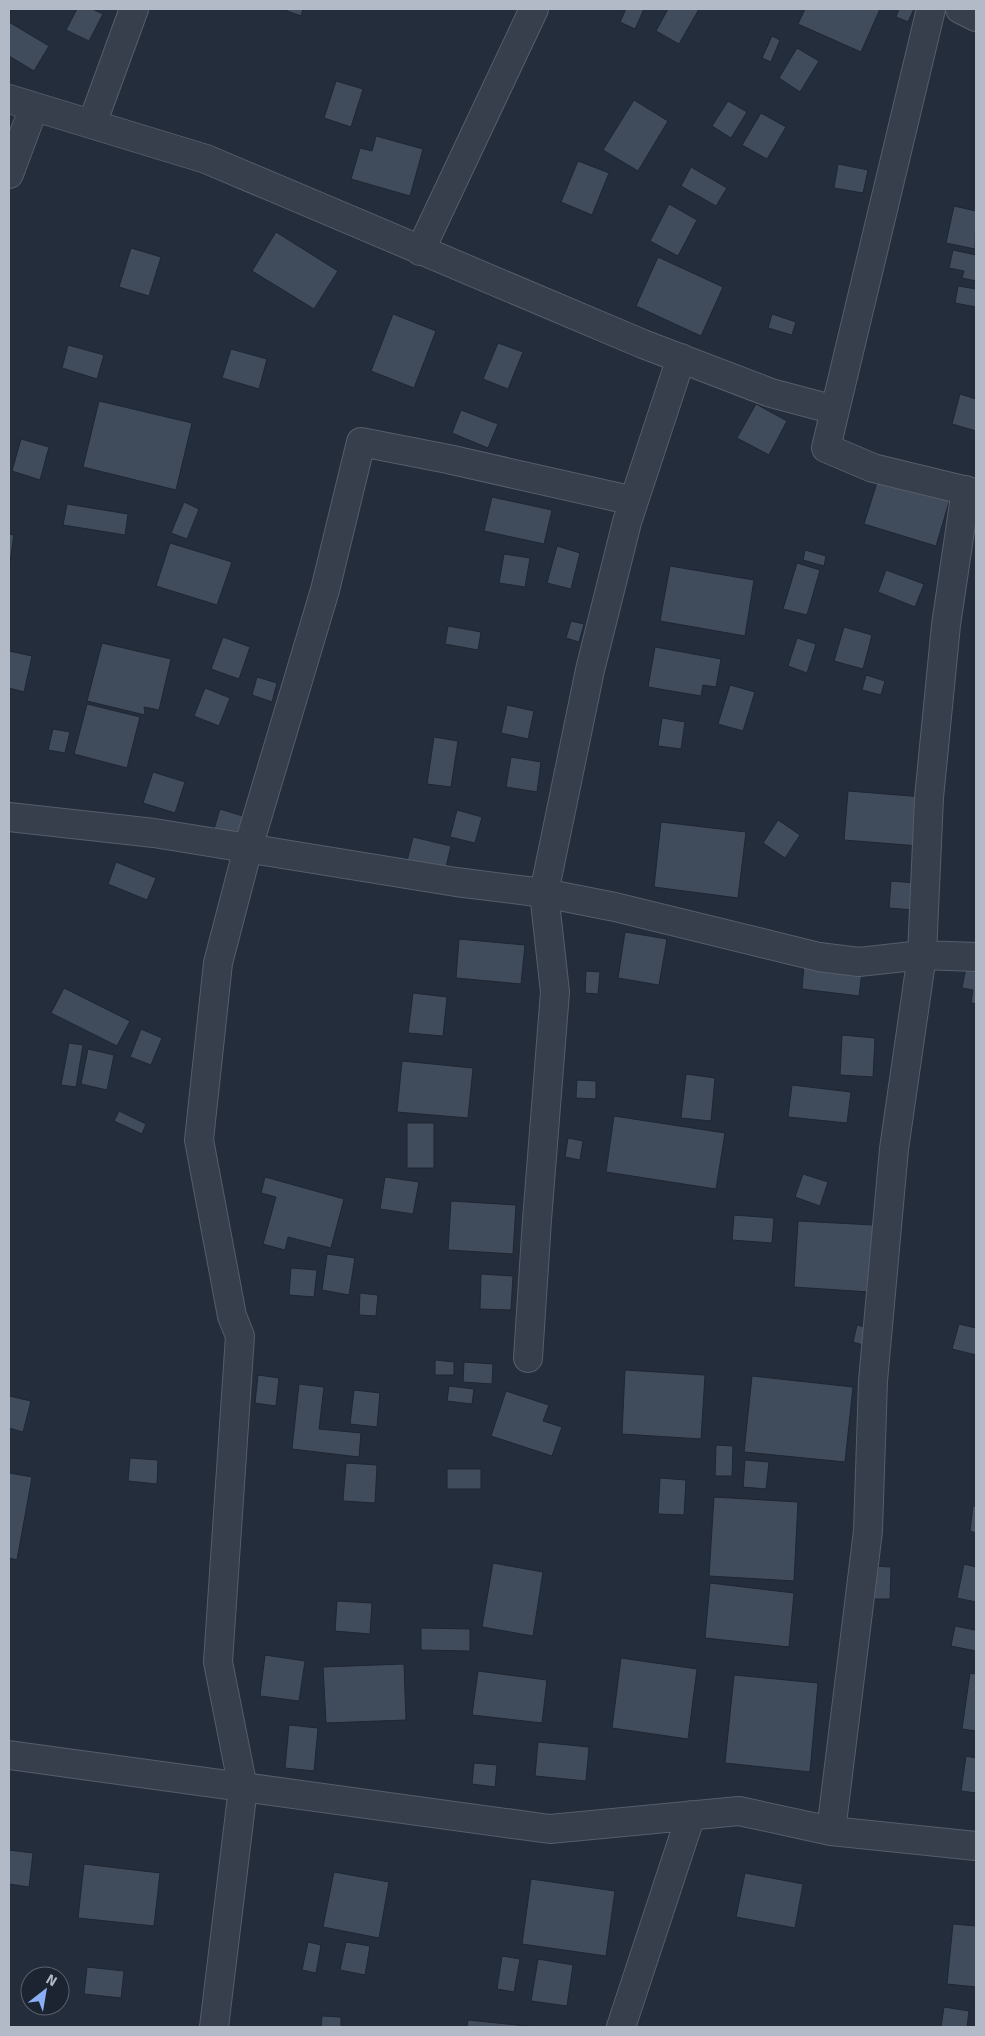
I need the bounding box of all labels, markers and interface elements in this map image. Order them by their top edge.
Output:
north arrow [20,1966,70,2016]
text: N [43,1970,60,1990]

